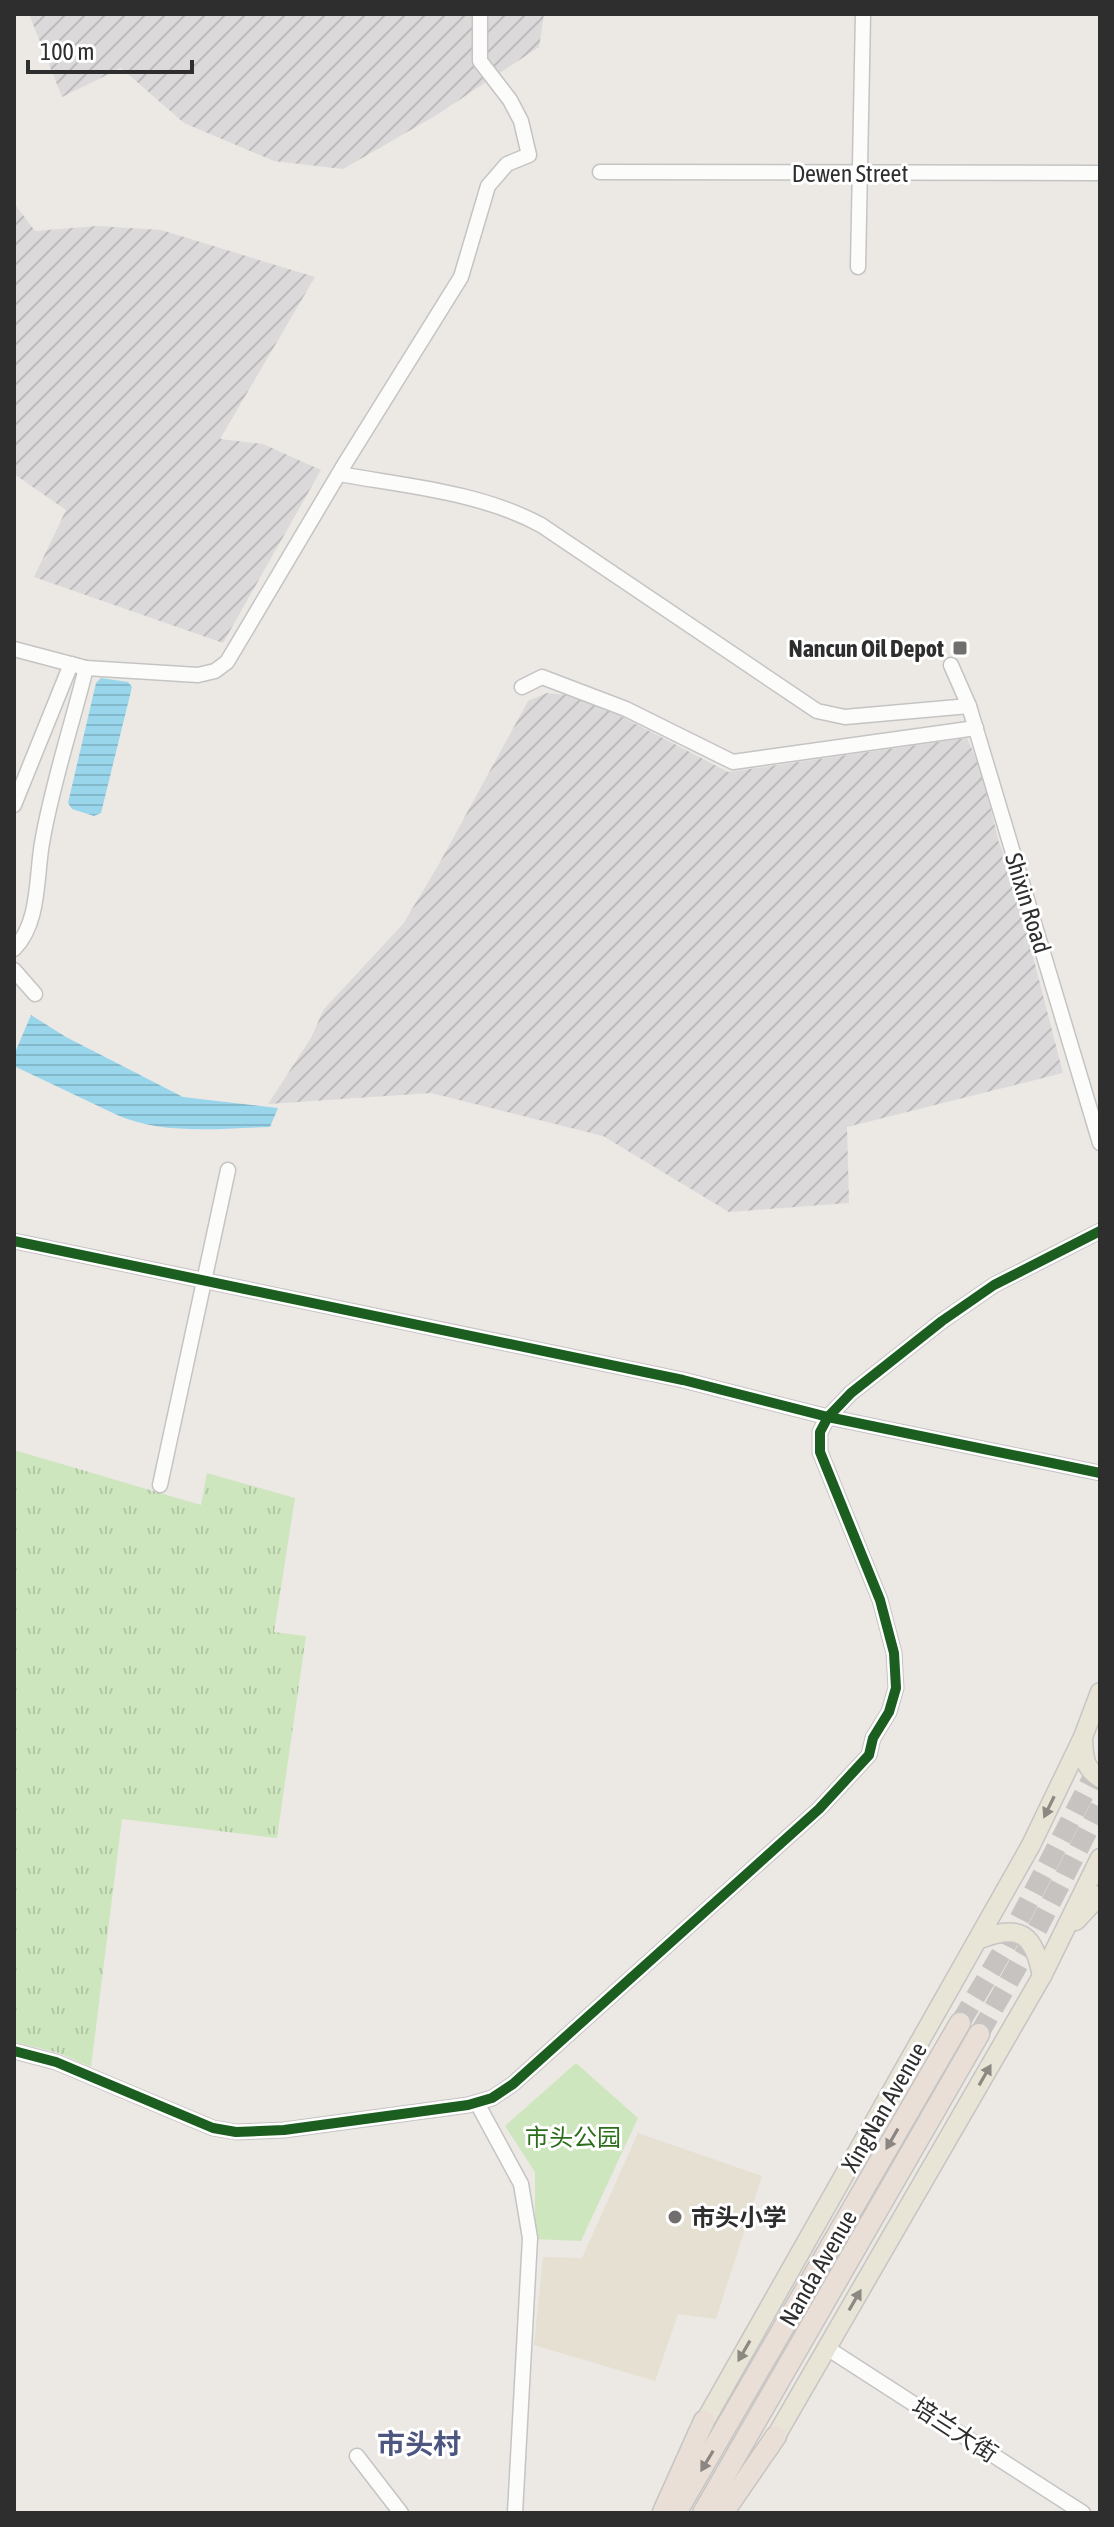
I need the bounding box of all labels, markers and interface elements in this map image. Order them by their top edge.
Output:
scale bar [28,24,192,74]
text: 100 m [40,38,94,65]
street label: Dewen Street [792,160,908,187]
place label: Nancun Oil Depot [789,635,944,662]
marker: Nancun Oil Depot [951,639,969,657]
street label: Shixin Road [1000,850,1056,956]
one-way arrow [1042,1796,1056,1819]
street label: XingNan Avenue [836,2037,932,2177]
one-way arrow [978,2064,992,2086]
park label: 市头公园 [525,2124,621,2151]
one-way arrow [886,2128,900,2150]
place label: 市头小学 [691,2204,787,2231]
street label: Nanda Avenue [774,2205,862,2331]
marker: 市头小学 [666,2208,684,2226]
one-way arrow [848,2289,862,2311]
one-way arrow [737,2340,751,2363]
street label: 培兰大街 [907,2393,1003,2467]
district label: 市头村 [377,2428,461,2460]
one-way arrow [700,2450,714,2472]

